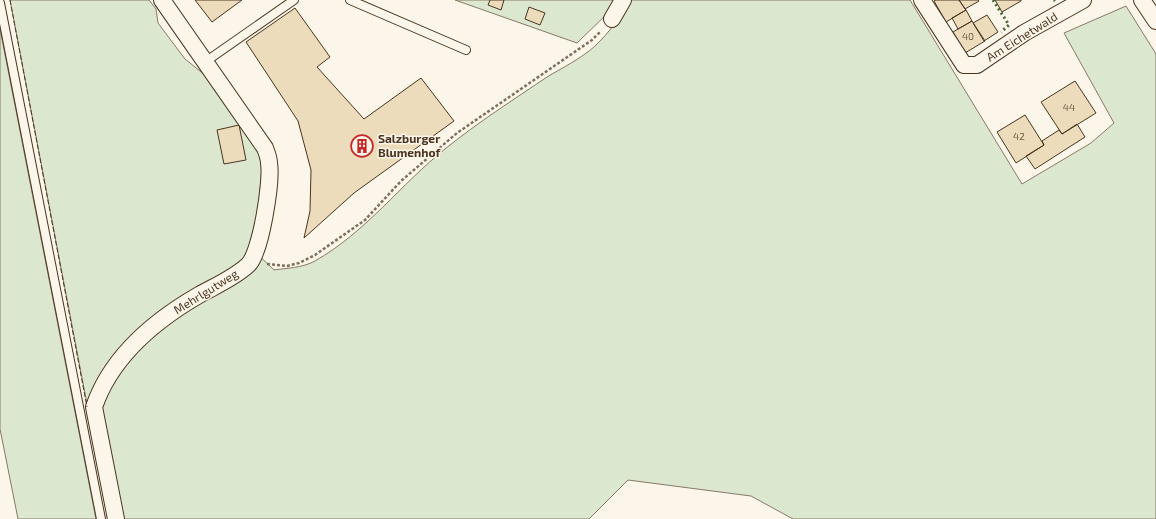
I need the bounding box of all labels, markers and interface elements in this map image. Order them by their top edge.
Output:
street label: Am Eichetwald [983,9,1060,64]
house number: 40 [962,30,974,42]
house number: 44 [1063,101,1075,113]
house number: 42 [1013,130,1025,142]
place label: Salzburger Blumenhof [378,131,442,159]
building icon: Salzburger Blumenhof [349,133,375,159]
street label: Mehrlgutweg [171,266,241,317]

